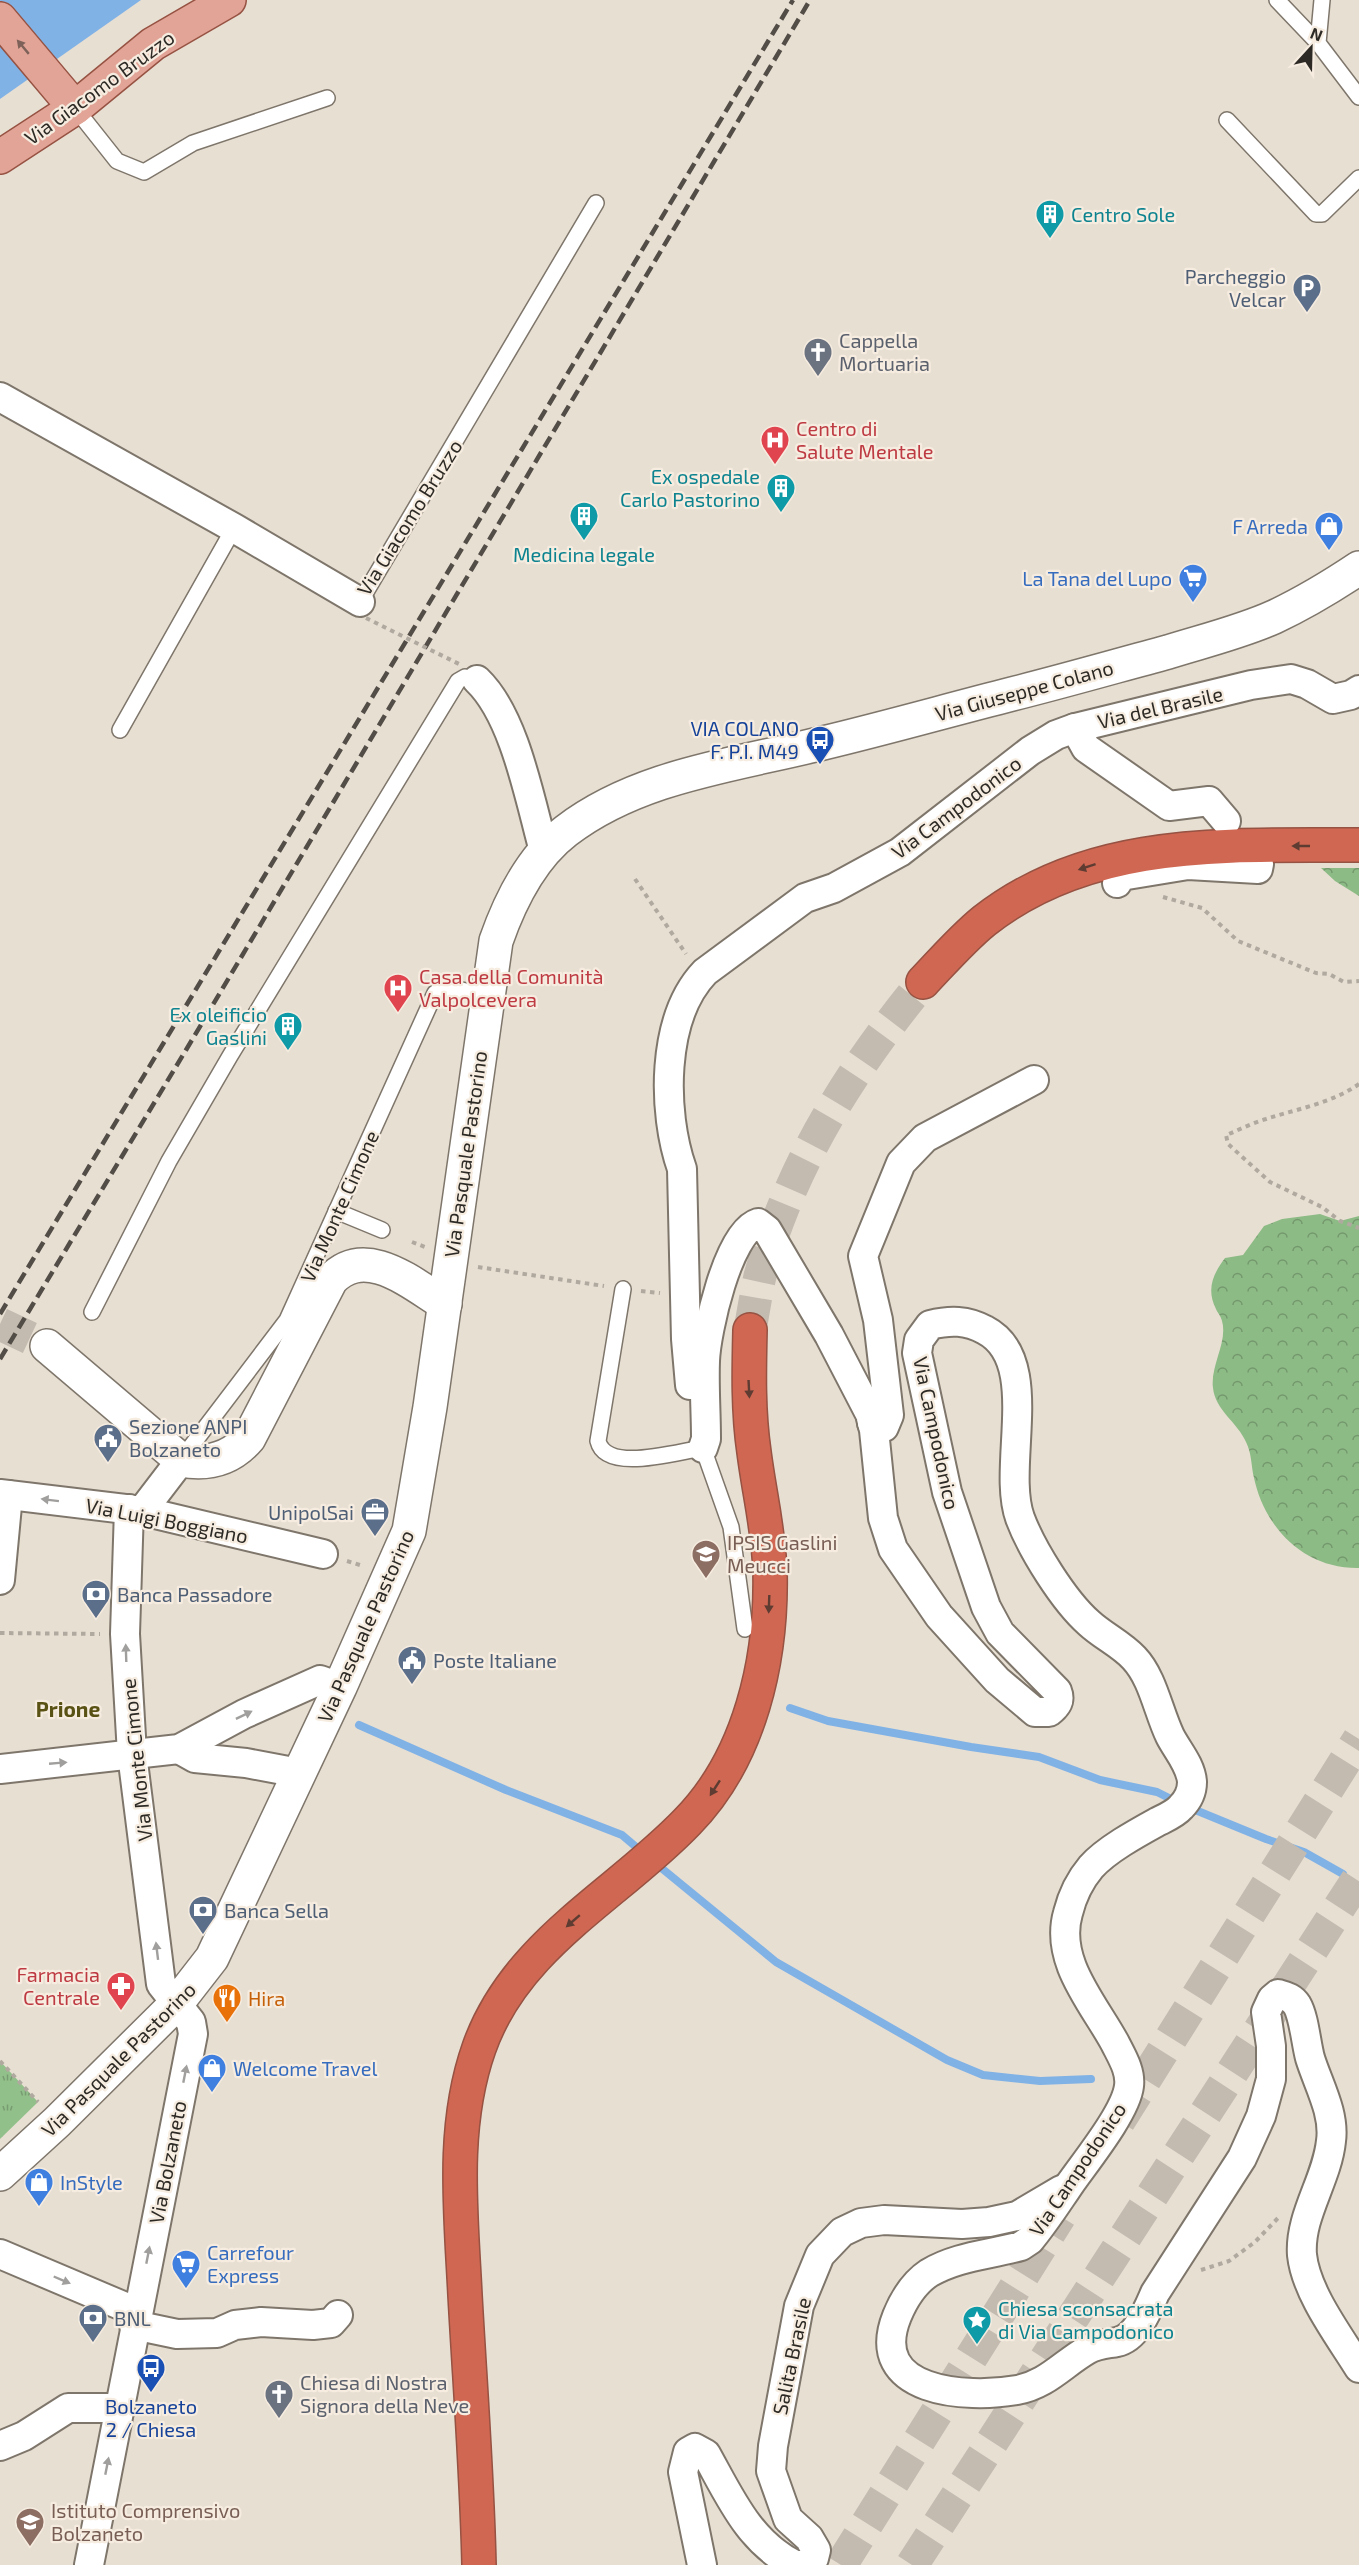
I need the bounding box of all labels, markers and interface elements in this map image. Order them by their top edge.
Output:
north arrow [1281,18,1341,78]
text: N [1308,23,1326,45]
street label: Via Giacomo Bruzzo [20,25,178,149]
one-way arrow [17,39,30,54]
building icon: Centro Sole [1034,198,1066,240]
place label: Centro Sole [1071,202,1175,226]
place label: Parcheggio Velcar [1185,264,1286,311]
parking icon: Parcheggio Velcar [1291,272,1323,314]
place label: Cappella Mortuaria [839,328,930,375]
church icon: Cappella Mortuaria [802,336,834,378]
place label: Centro di Salute Mentale [796,416,934,463]
hospital icon: Centro di Salute Mentale [759,424,791,466]
street label: Via Giacomo Bruzzo [351,435,467,599]
place label: Ex ospedale Carlo Pastorino [620,464,760,511]
building icon: Ex ospedale Carlo Pastorino [765,472,797,514]
building icon: Medicina legale [568,500,600,542]
shop icon: F Arreda [1313,510,1345,552]
place label: F Arreda [1232,514,1308,538]
place label: Medicina legale [513,542,655,566]
supermarket icon: La Tana del Lupo [1177,562,1209,604]
place label: La Tana del Lupo [1022,566,1172,590]
street label: Via Giuseppe Colano [932,655,1116,725]
street label: Via del Brasile [1095,681,1225,733]
place label: VIA COLANO F. P.I. M49 [690,716,799,763]
bus stop icon: VIA COLANO F. P.I. M49 [804,724,836,766]
street label: Via Campodonico [887,751,1025,863]
one-way arrow [1291,841,1310,850]
one-way arrow [1078,863,1096,873]
place label: Casa della Comunità Valpolcevera [419,964,603,1011]
hospital icon: Casa della Comunità Valpolcevera [382,972,414,1014]
place label: Ex oleificio Gaslini [170,1002,267,1049]
building icon: Ex oleificio Gaslini [272,1010,304,1052]
street label: Via Pasquale Pastorino [439,1049,491,1259]
street label: Via Monte Cimone [295,1126,383,1286]
street label: Via Campodonico [909,1354,965,1512]
one-way arrow [744,1379,754,1398]
place label: Sezione ANPI Bolzaneto [129,1414,247,1461]
public building icon: Sezione ANPI Bolzaneto [92,1422,124,1464]
street label: Via Luigi Boggiano [84,1492,250,1548]
one-way arrow [40,1495,59,1505]
office icon: UnipolSai [359,1496,391,1538]
place label: UnipolSai [268,1500,354,1524]
street label: Via Pasquale Pastorino [312,1526,418,1726]
place label: IPSIS Gaslini Meucci [727,1530,837,1577]
school or university icon: IPSIS Gaslini Meucci [690,1538,722,1580]
bank icon: Banca Passadore [80,1578,112,1620]
place label: Banca Passadore [117,1582,273,1606]
one-way arrow [764,1594,773,1613]
one-way arrow [121,1643,130,1662]
public building icon: Poste Italiane [396,1644,428,1686]
place label: Poste Italiane [433,1648,557,1672]
street label: Via Monte Cimone [116,1677,156,1843]
district label: Prione [36,1696,100,1721]
one-way arrow [235,1710,252,1719]
one-way arrow [49,1758,68,1768]
one-way arrow [709,1780,720,1797]
bank icon: Banca Sella [187,1894,219,1936]
place label: Banca Sella [224,1898,329,1922]
one-way arrow [565,1915,581,1928]
one-way arrow [152,1941,162,1960]
place label: Farmacia Centrale [16,1962,100,2009]
pharmacy icon: Farmacia Centrale [105,1970,137,2012]
street label: Via Pasquale Pastorino [36,1977,200,2141]
restaurant icon: Hira [211,1982,243,2024]
place label: Hira [248,1986,285,2010]
shop icon: Welcome Travel [196,2052,228,2094]
place label: Welcome Travel [233,2056,377,2080]
one-way arrow [181,2064,190,2083]
street label: Via Bolzaneto [143,2098,191,2226]
street label: Via Campodonico [1023,2098,1131,2240]
shop icon: InStyle [23,2166,55,2208]
place label: InStyle [60,2170,123,2194]
place label: Carrefour Express [207,2240,294,2287]
one-way arrow [144,2245,153,2264]
supermarket icon: Carrefour Express [170,2248,202,2290]
one-way arrow [53,2276,71,2285]
street label: Salita Brasile [767,2295,815,2417]
place label: Chiesa sconsacrata di Via Campodonico [998,2296,1174,2343]
bank icon: BNL [77,2302,109,2344]
place icon: Chiesa sconsacrata di Via Campodonico [961,2304,993,2346]
place label: BNL [114,2306,151,2330]
bus stop icon: Bolzaneto 2 / Chiesa [135,2352,167,2394]
place label: Chiesa di Nostra Signora della Neve [300,2370,469,2417]
church icon: Chiesa di Nostra Signora della Neve [263,2378,295,2420]
place label: Bolzaneto 2 / Chiesa [105,2394,197,2441]
one-way arrow [103,2457,112,2476]
place label: Istituto Comprensivo Bolzaneto [51,2498,240,2545]
school or university icon: Istituto Comprensivo Bolzaneto [14,2506,46,2548]

